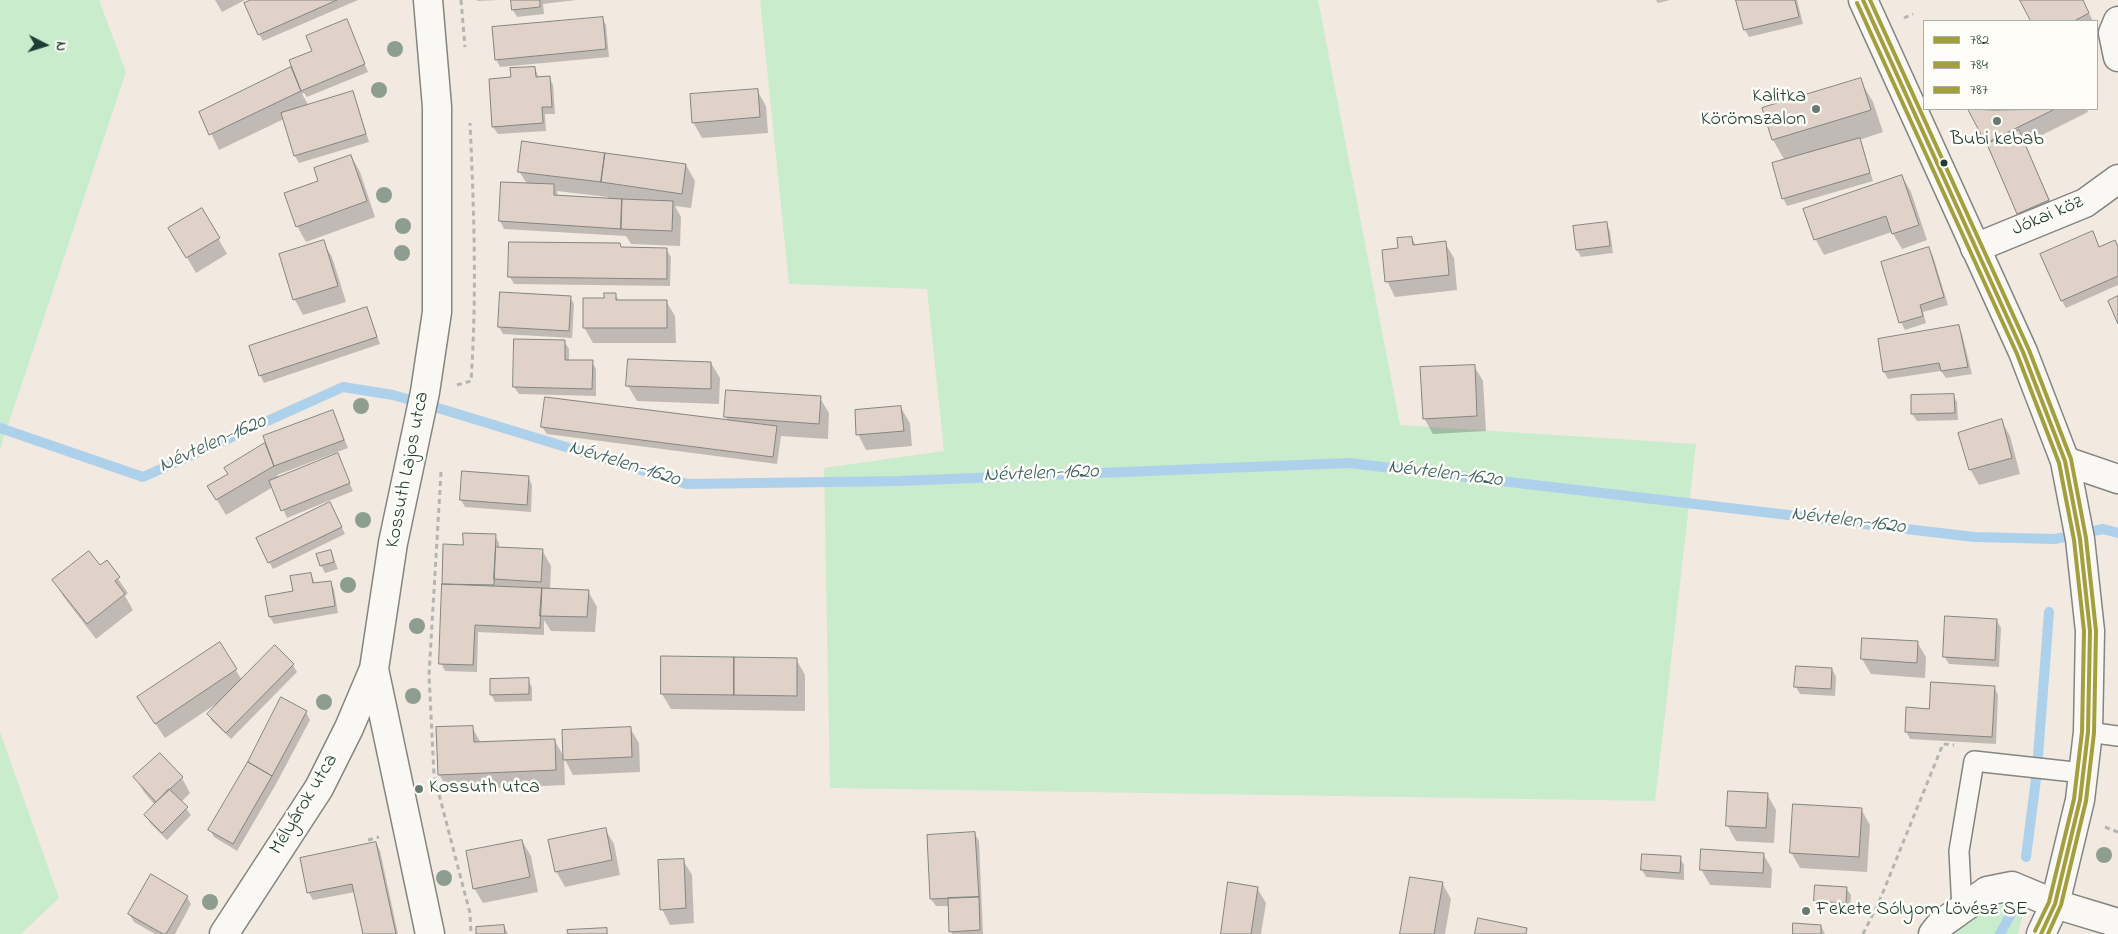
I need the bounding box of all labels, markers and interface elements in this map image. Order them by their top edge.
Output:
north arrow [20,20,70,70]
legend [1923,20,2098,110]
text: 782 [1970,29,1989,51]
text: N [50,41,71,52]
text: 784 [1970,54,1988,76]
text: 787 [1970,79,1988,101]
place label: Kalitka Körömszalon [1701,86,1806,133]
marker: Kalitka Körömszalon [1810,103,1822,115]
marker: Bubi kebab [1991,115,2003,127]
place label: Bubi kebab [1950,129,2044,153]
unlabelled marker [1939,158,1949,168]
street label: Jókai köz [2009,191,2087,243]
street label: Kossuth Lajos utca [382,390,436,550]
water label: Névtelen-1620 [155,410,271,480]
water label: Névtelen-1620 [565,436,683,494]
water label: Névtelen-1620 [1387,456,1503,494]
water label: Névtelen-1620 [983,460,1099,490]
water label: Névtelen-1620 [1790,503,1906,541]
street label: Mélyárok utca [266,750,344,860]
place label: Kossuth utca [429,777,540,801]
marker: Kossuth utca [413,783,425,795]
place label: Fekete Sólyom Lövész SE [1816,899,2028,923]
marker: Fekete Sólyom Lövész SE [1800,905,1812,917]

